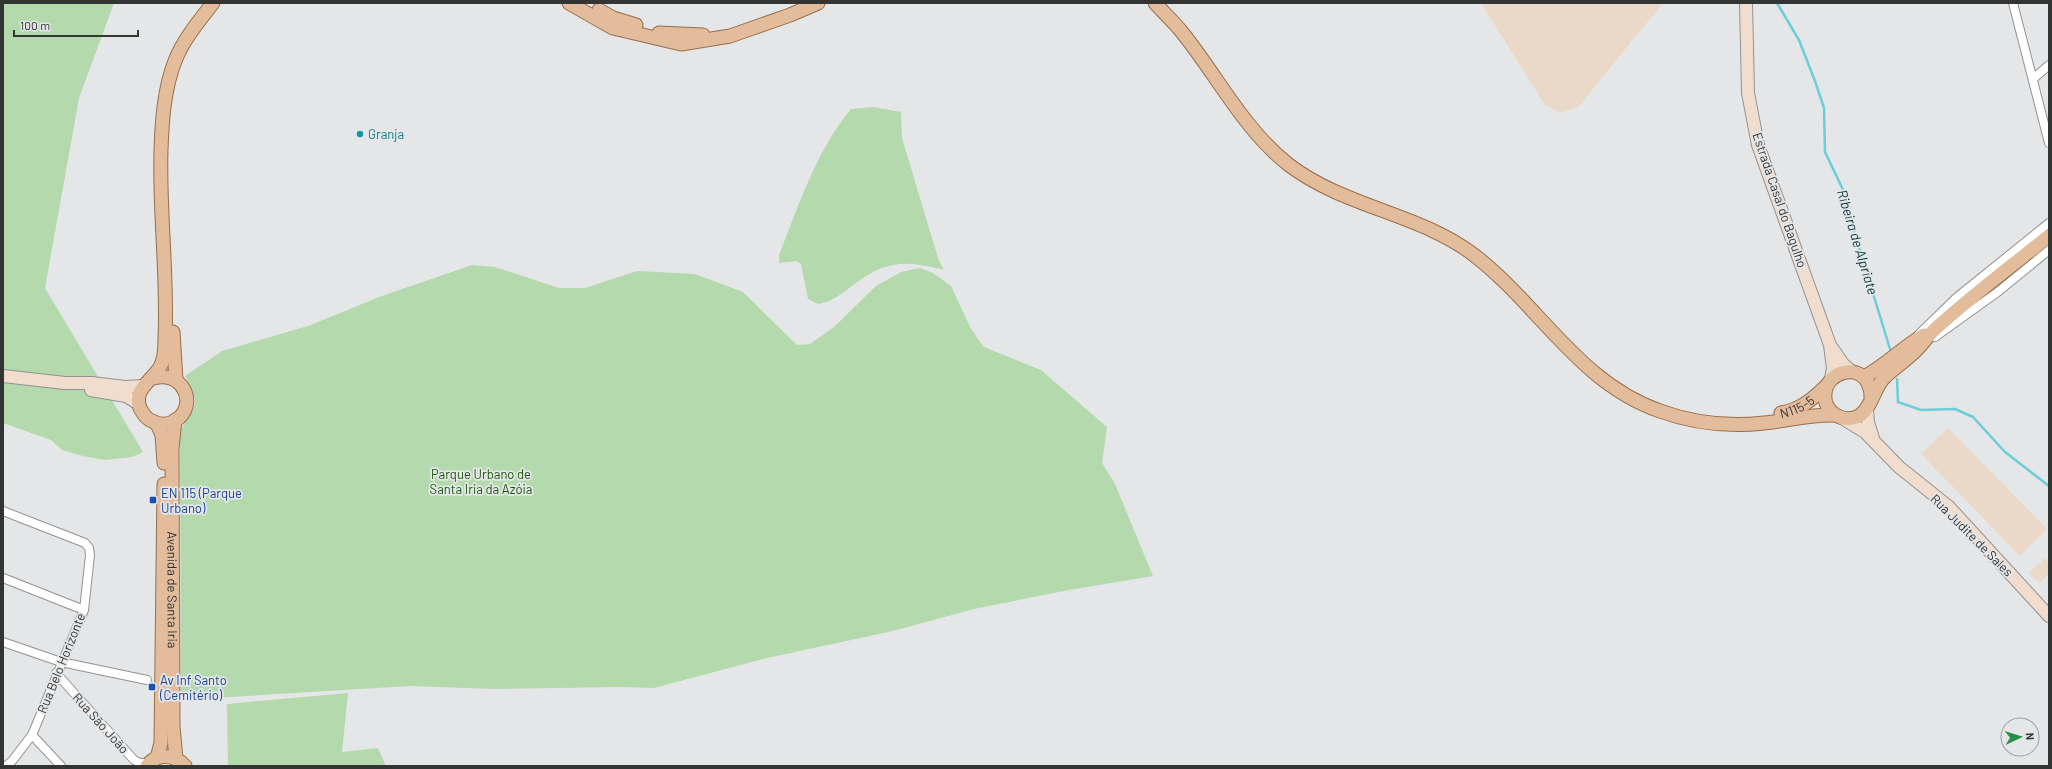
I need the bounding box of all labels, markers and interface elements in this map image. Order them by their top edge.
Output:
scale bar [14,12,138,38]
text: 100 m [20,18,50,32]
place label: Granja [368,126,404,142]
marker: Granja [355,129,365,139]
street label: Estrada Casal do Bagulho [1749,130,1811,270]
water label: Ribeira de Alpriate [1834,188,1882,296]
street label: N115-5 [1778,392,1818,421]
park label: Parque Urbano de Santa Iria da Azóia [430,466,532,497]
place label: EN 115 (Parque Urbano) [161,485,242,516]
street label: Rua Judite de Sales [1927,490,2017,580]
marker: EN 115 (Parque Urbano) [148,495,158,505]
street label: Avenida de Santa Iria [164,531,181,648]
street label: Rua Belo Horizonte [34,610,88,716]
place label: Av Inf Santo (Cemitério) [159,672,227,703]
marker: Av Inf Santo (Cemitério) [147,682,157,692]
street label: Rua São João [70,689,132,757]
north arrow [2000,717,2040,757]
text: N [2024,732,2037,740]

